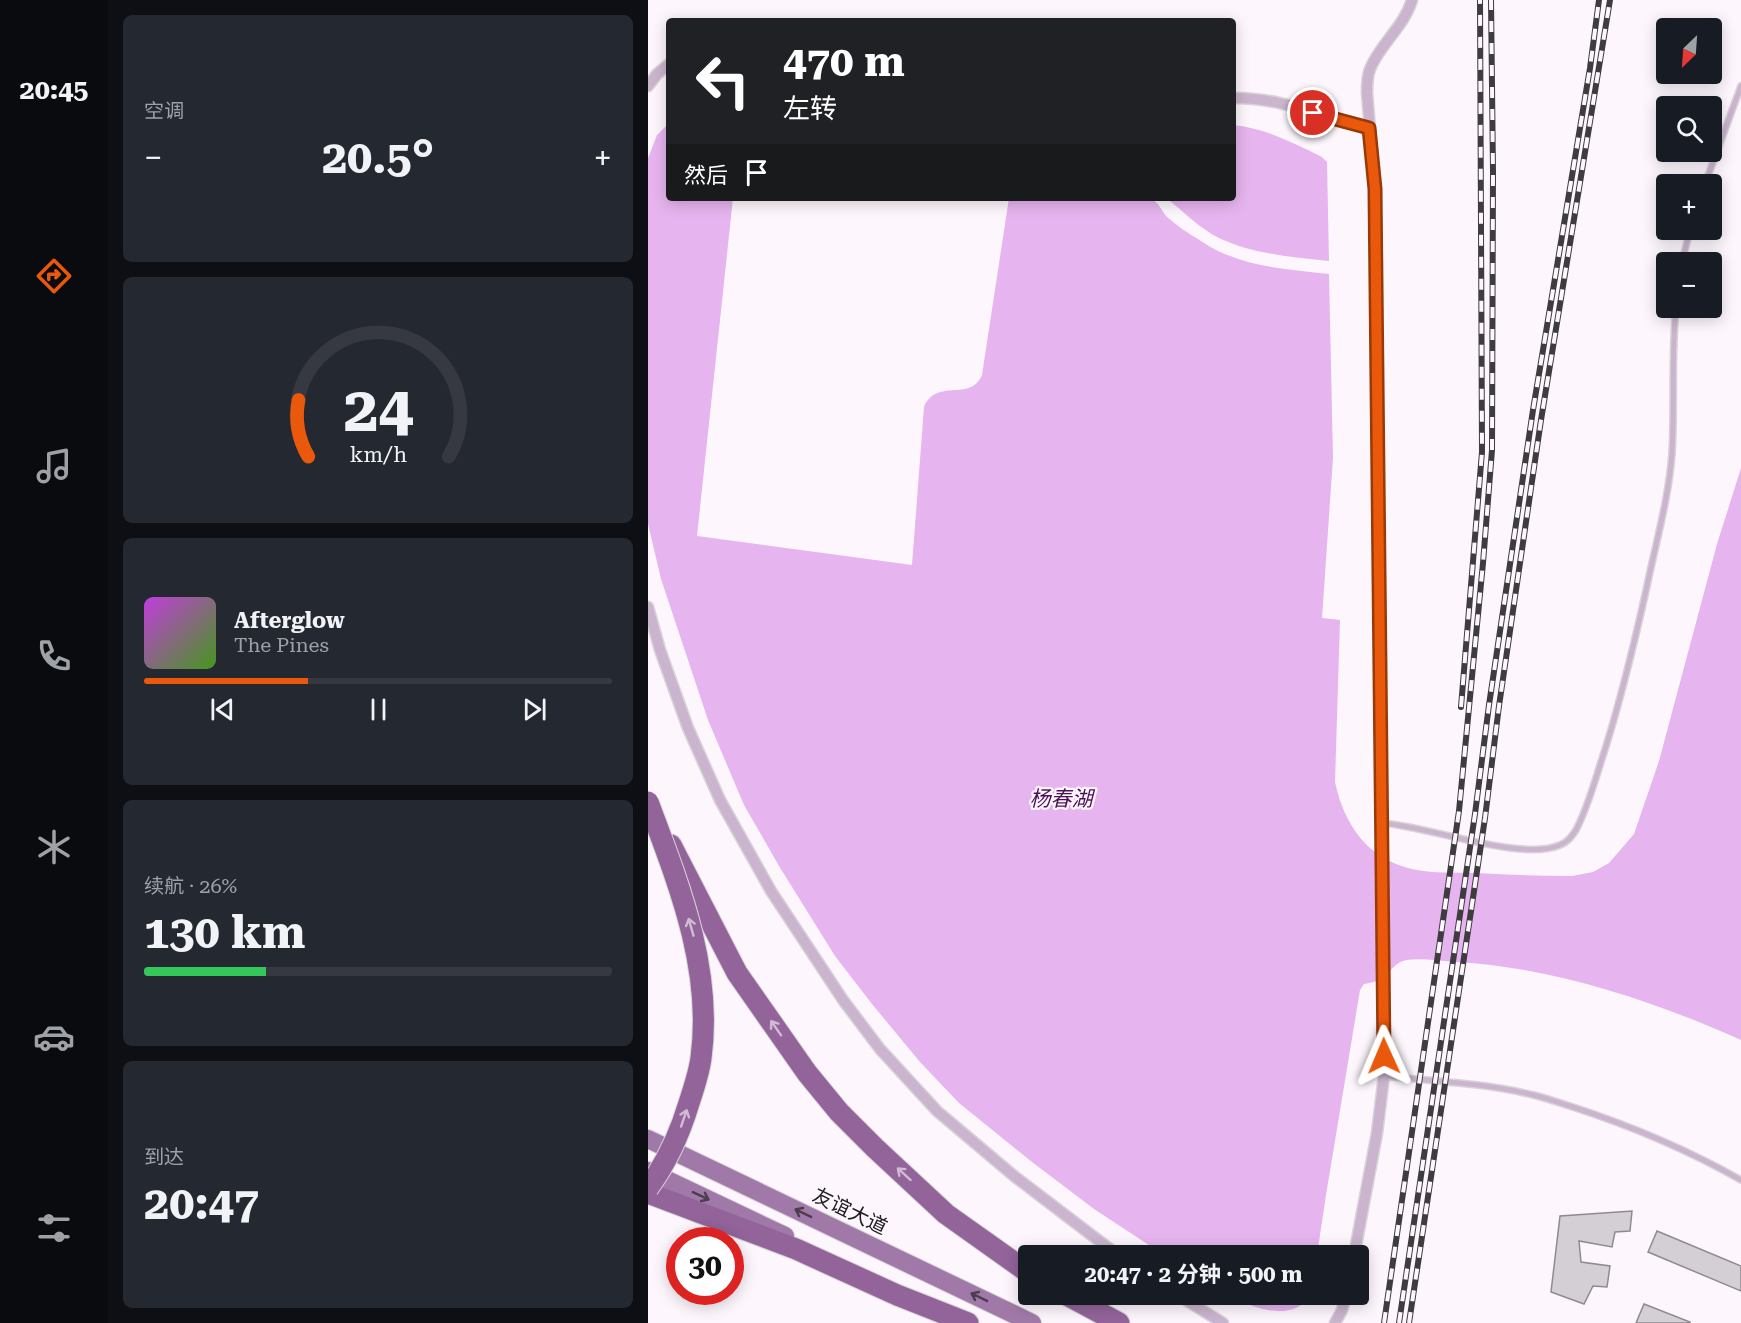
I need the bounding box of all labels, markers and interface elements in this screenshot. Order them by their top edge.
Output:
north arrow [1656,18,1722,84]
map controls [1656,18,1722,318]
text: 470 m [783,37,905,86]
icon: left [684,42,762,120]
text: 20:45 [20,74,88,106]
pin [1287,87,1338,138]
text: 左转 [783,93,837,125]
icon: arrive [1296,96,1329,129]
button: search [1656,96,1722,162]
text: 空调 [144,99,184,123]
text: 20.5° [322,131,434,184]
text: − [144,138,162,177]
text: + [594,138,612,177]
icon: arrive [740,156,773,189]
text: 然后 [684,163,728,188]
button: + [1656,174,1722,240]
button: − [1656,252,1722,318]
icon: directions [33,255,75,297]
text: 24 [343,373,413,446]
text: km/h [349,442,407,467]
icon: music [33,445,75,487]
text: Afterglow [234,608,345,633]
text: The Pines [234,633,329,657]
icon: phone [33,635,75,677]
icon: previous [206,693,239,726]
icon: pause [362,693,395,726]
icon: next [518,693,551,726]
water label: 杨春湖 [1030,787,1095,811]
icon: climate [33,826,75,868]
text: 续航 · 26% [144,874,237,898]
text: 130 km [144,906,305,959]
one-way arrow [685,917,696,936]
icon: car [33,1016,75,1058]
one-way arrow [770,1021,782,1037]
position arrow [1352,1024,1416,1088]
one-way arrow [680,1109,691,1128]
text: 到达 [144,1145,184,1169]
one-way arrow [896,1167,911,1181]
text: 20:47 [144,1177,259,1230]
street label: 友谊大道 [809,1183,891,1239]
one-way arrow [691,1190,709,1202]
icon: filters [33,1207,75,1249]
one-way arrow [795,1207,813,1219]
speed limit sign: 30 [666,1227,744,1305]
text: 20:47 · 2 分钟 · 500 m [1085,1262,1302,1287]
one-way arrow [971,1291,989,1303]

